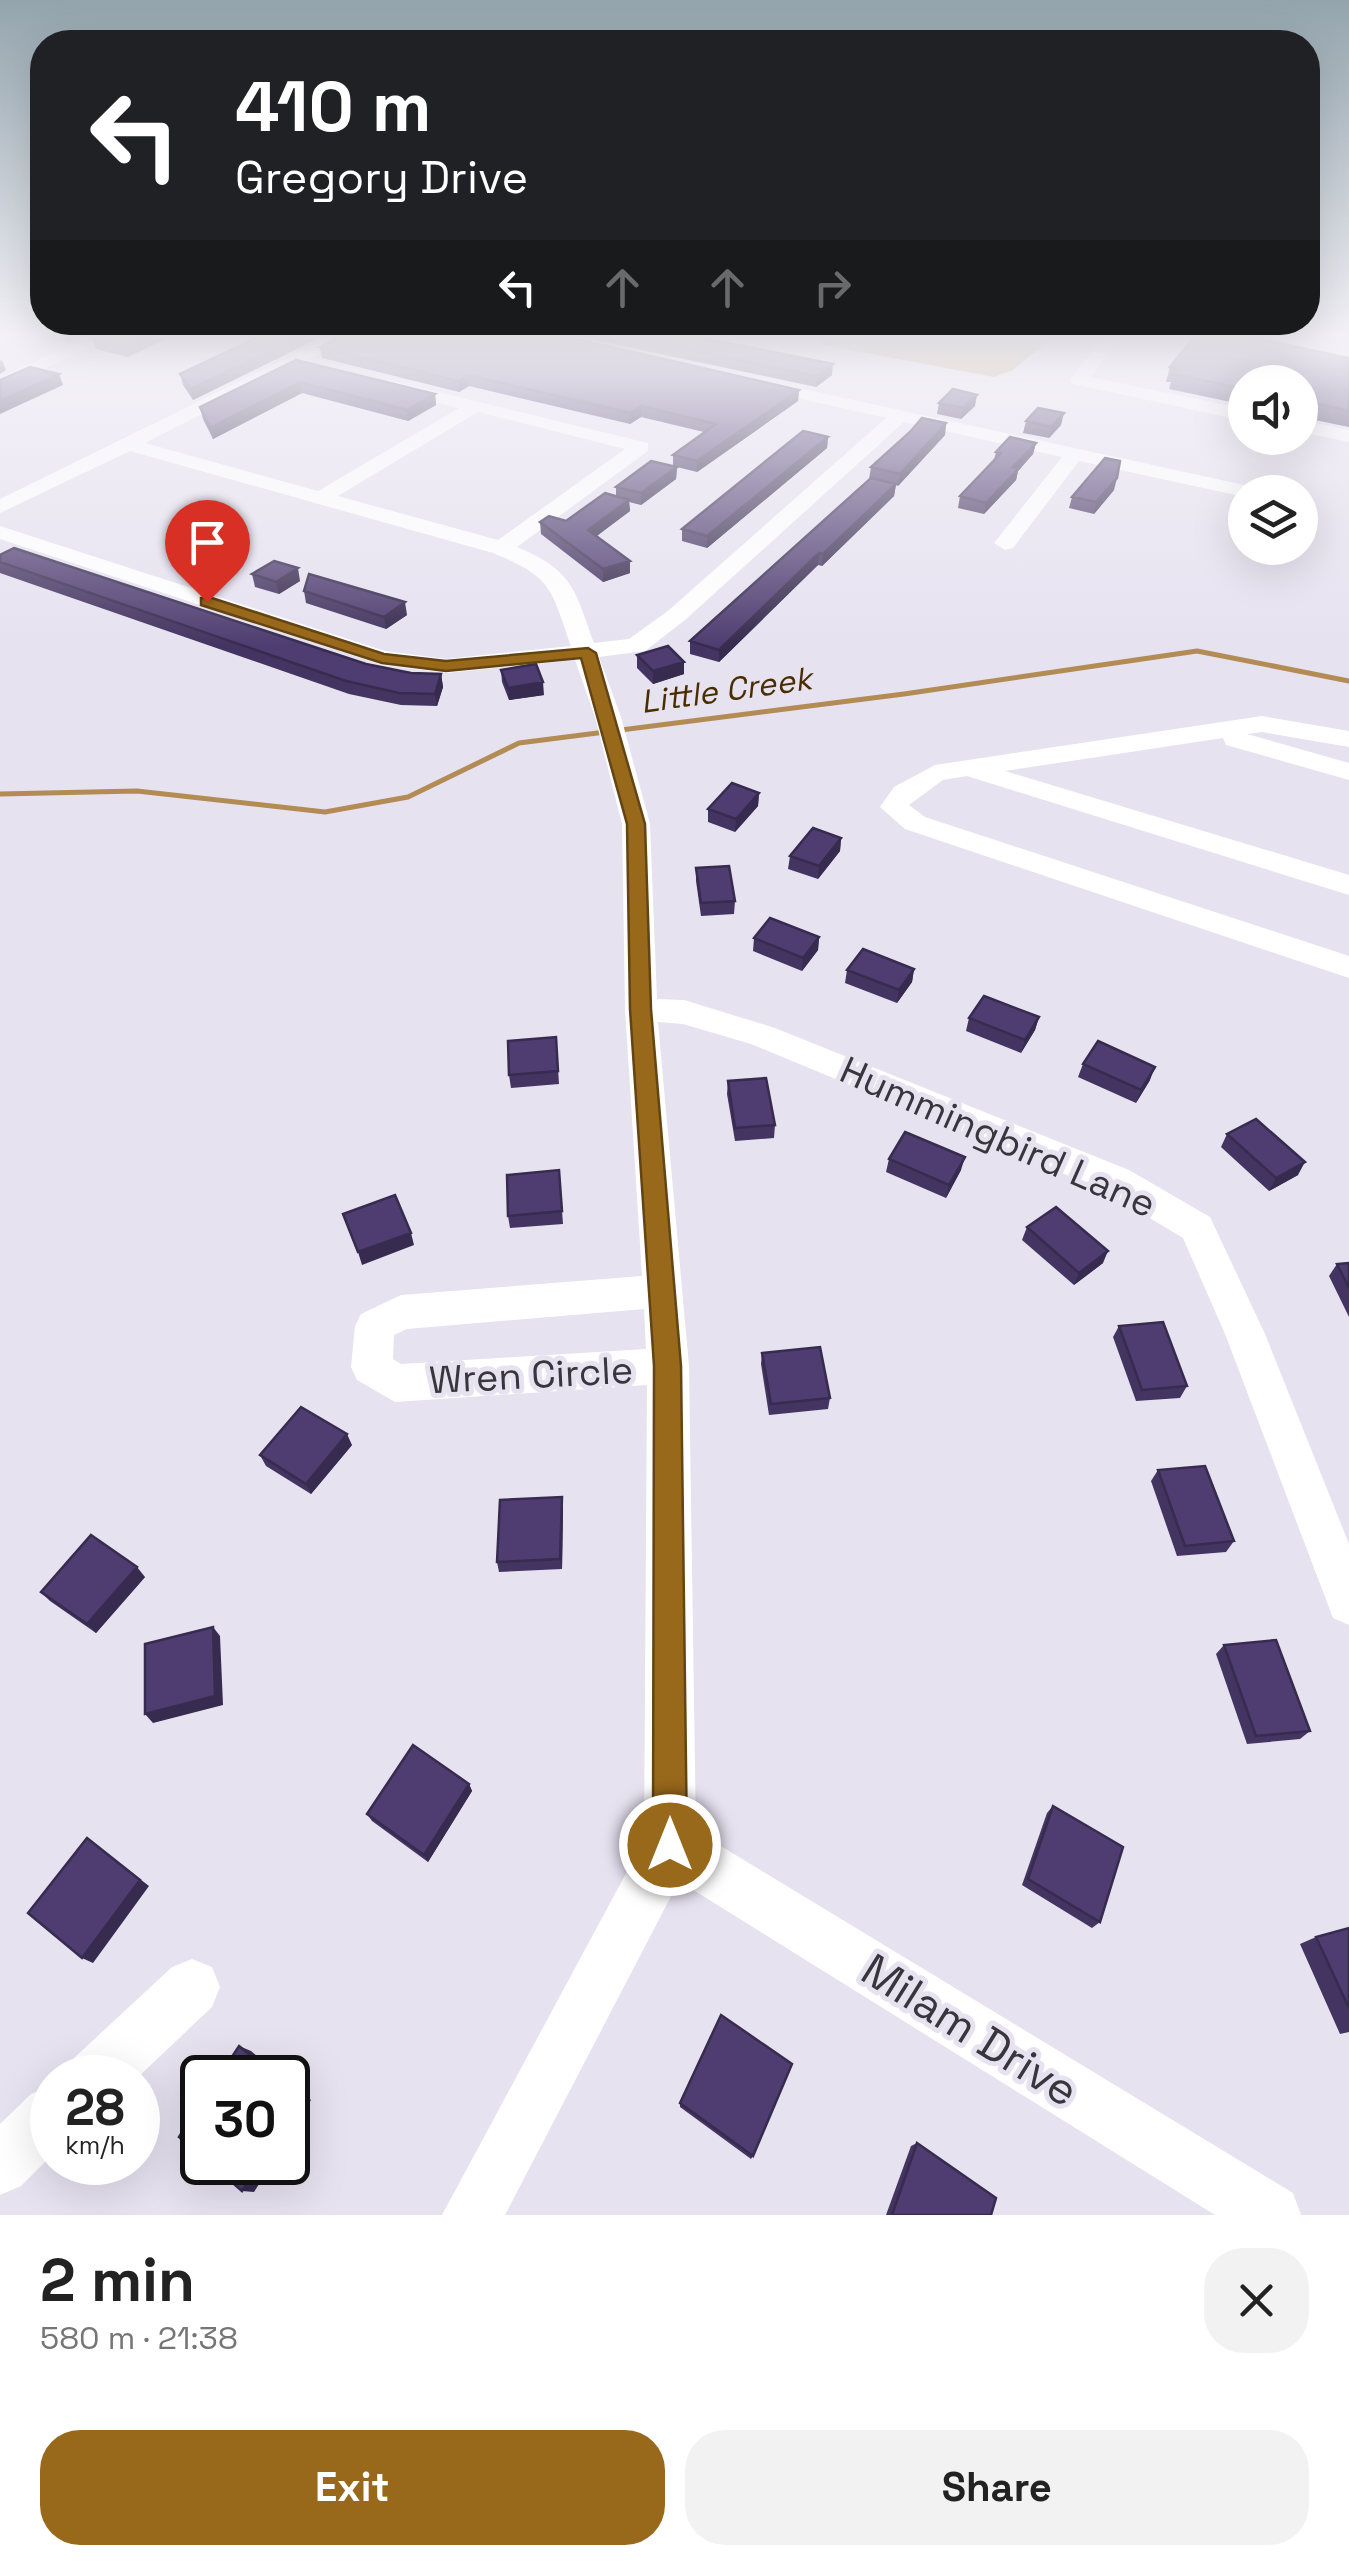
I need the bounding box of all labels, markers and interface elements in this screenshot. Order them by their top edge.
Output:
text: 410 m [235,62,431,151]
icon: left [70,70,200,200]
text: Gregory Drive [235,149,528,206]
icon: left [490,260,545,315]
icon: ahead [595,260,650,315]
icon: ahead [700,260,755,315]
icon: right [805,260,860,315]
map controls [1228,365,1318,565]
button: sound [1228,365,1318,455]
button: layers [1228,475,1318,565]
pin [165,500,250,603]
icon: arrive [180,515,235,570]
water label: Little Creek [638,658,818,722]
street label: Hummingbird Lane [833,1046,1163,1228]
street label: Wren Circle [428,1346,634,1404]
position arrow [618,1793,722,1897]
street label: Milam Drive [851,1941,1089,2119]
speed limit sign: 30 [180,2055,310,2185]
text: 28 [65,2076,125,2140]
text: km/h [65,2129,125,2161]
text: 2 min [40,2242,195,2319]
button: close [1204,2248,1309,2353]
text: 580 m · 21:38 [40,2318,238,2358]
button: Exit [40,2430,665,2545]
button: Share [685,2430,1309,2545]

